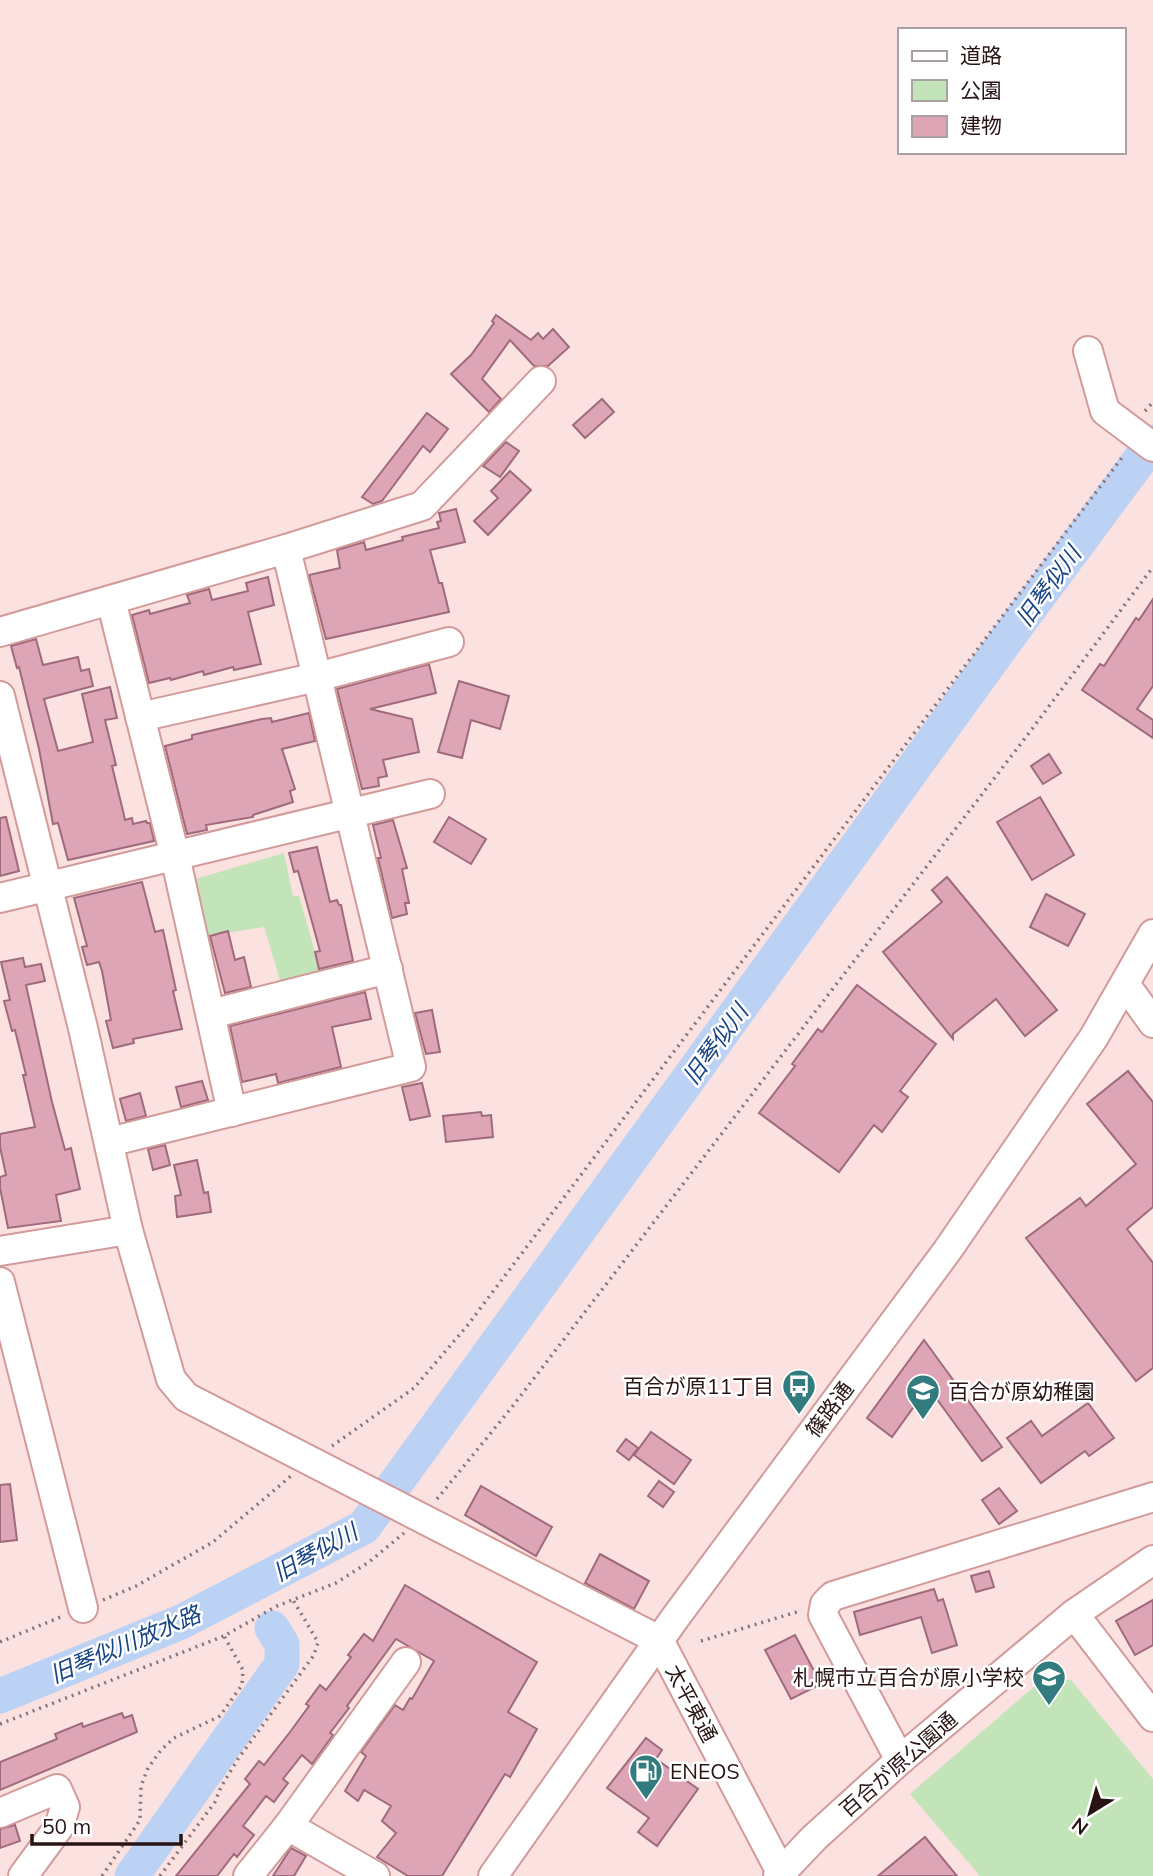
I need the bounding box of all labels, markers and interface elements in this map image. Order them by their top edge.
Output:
legend [898,28,1125,154]
text: 道路 [960,42,1002,68]
text: 公園 [960,77,1002,103]
text: 建物 [960,112,1002,138]
water label: 旧琴似川 [1009,538,1089,632]
water label: 旧琴似川 [676,996,756,1090]
bus stop icon: 百合が原11丁目 [780,1367,818,1416]
school or university icon: 百合が原幼稚園 [904,1372,942,1421]
place label: 百合が原11丁目 [623,1373,774,1399]
street label: 篠路通 [800,1376,858,1442]
place label: 百合が原幼稚園 [948,1378,1095,1404]
water label: 旧琴似川 [268,1516,365,1587]
water label: 旧琴似川放水路 [45,1598,207,1689]
school or university icon: 札幌市立百合が原小学校 [1030,1658,1068,1707]
street label: 太平東通 [661,1660,723,1746]
place label: 札幌市立百合が原小学校 [793,1664,1024,1690]
street label: 百合が原公園通 [834,1706,962,1822]
fuel station icon: ENEOS [627,1752,665,1801]
place label: ENEOS [670,1758,740,1784]
north arrow [1055,1778,1125,1848]
scale bar [32,1802,180,1846]
text: 50 m [42,1813,91,1839]
text: N [1067,1813,1093,1840]

